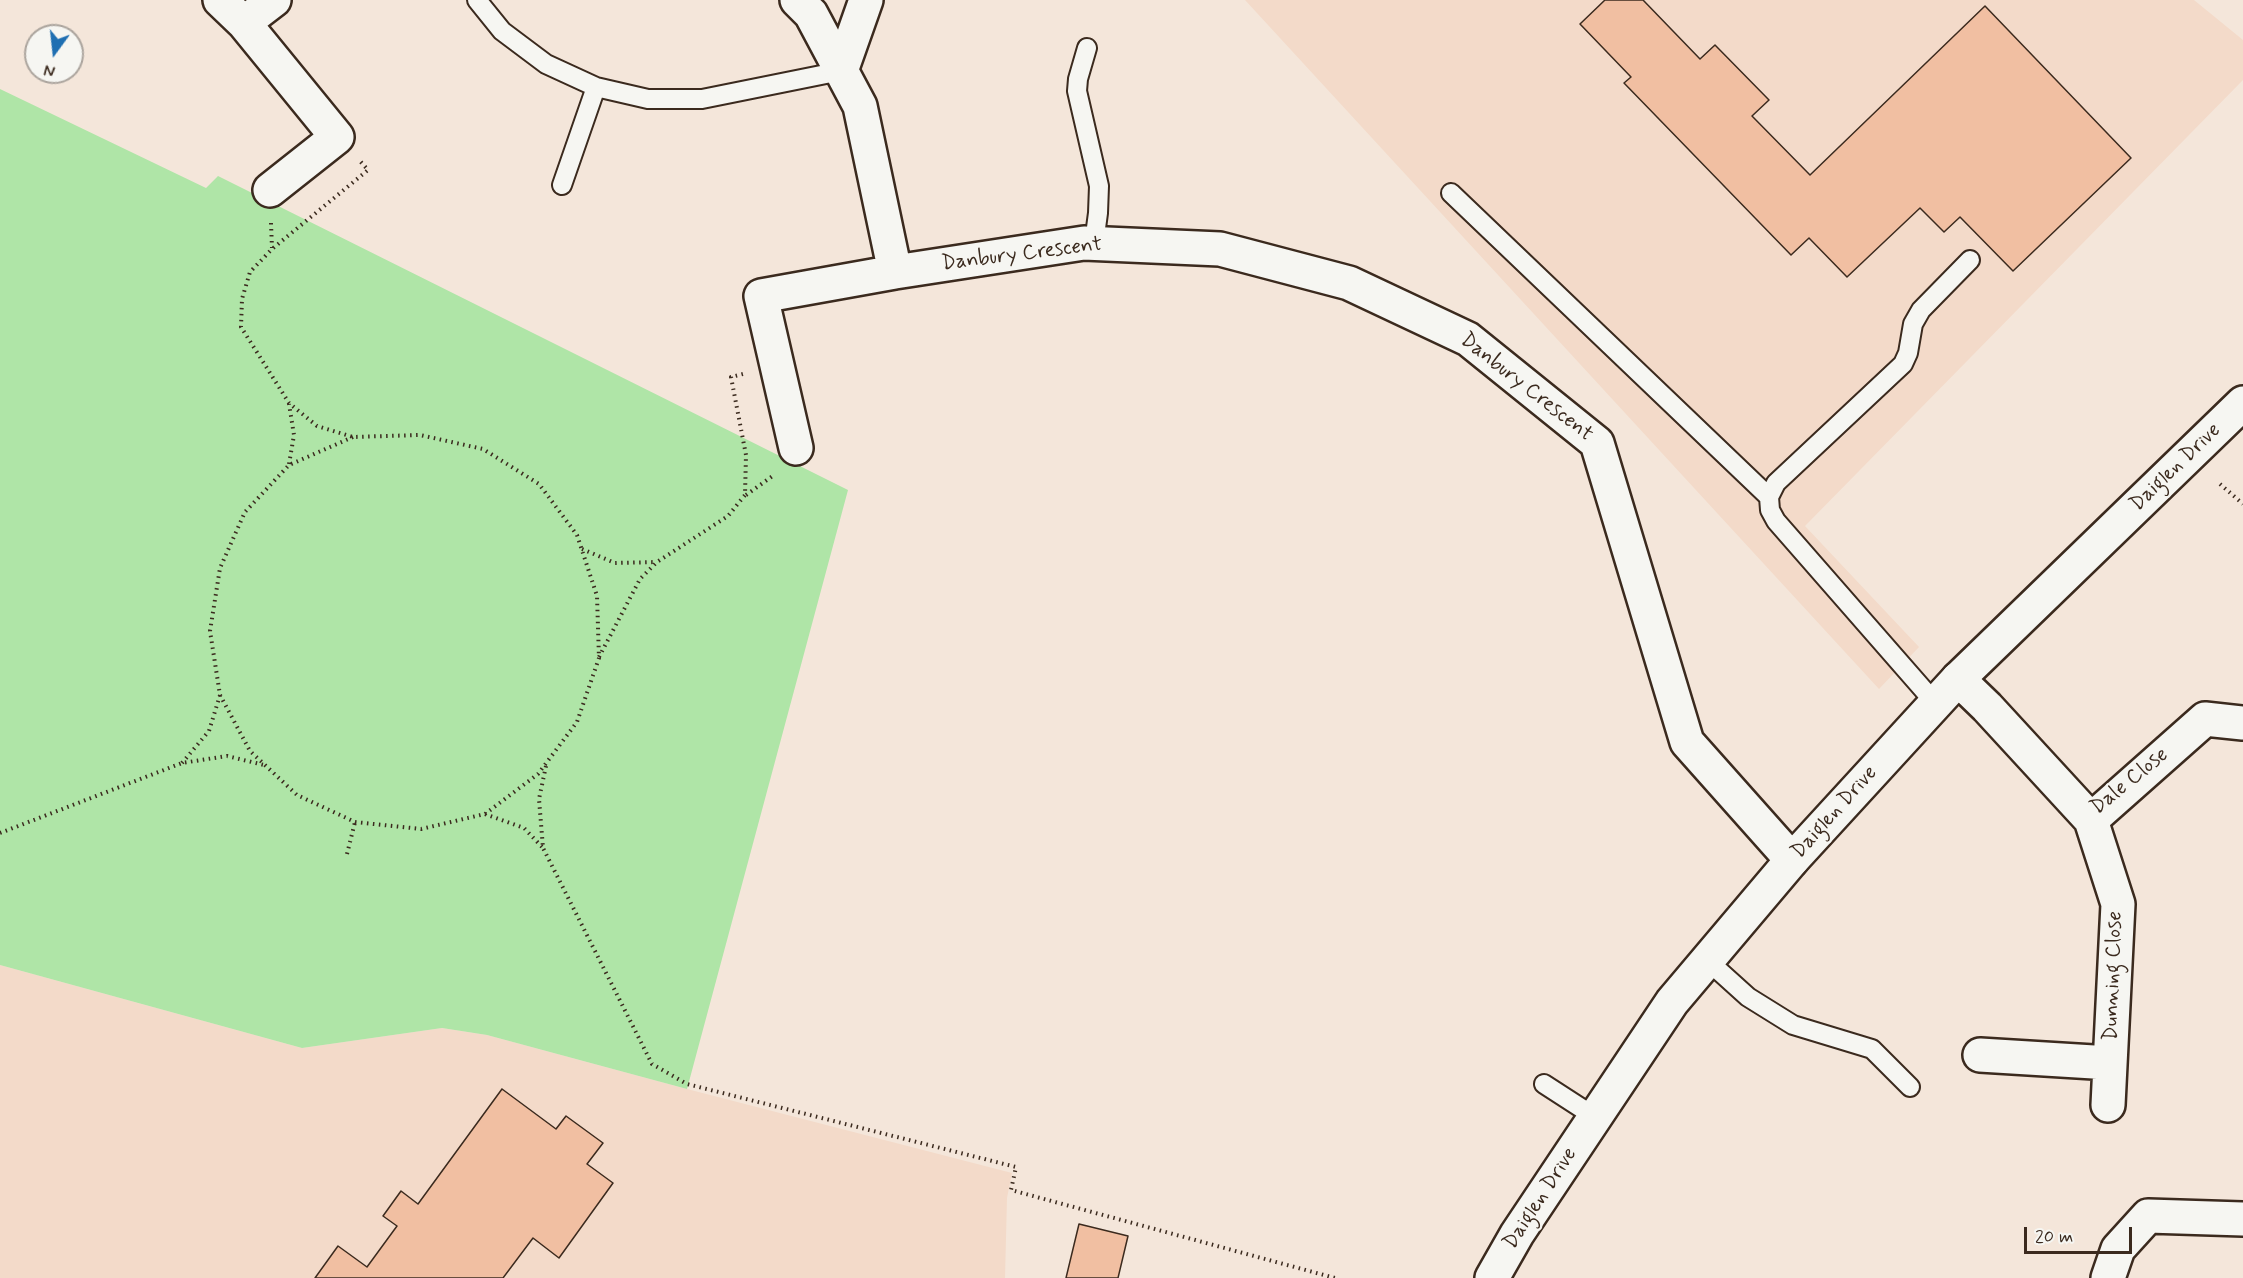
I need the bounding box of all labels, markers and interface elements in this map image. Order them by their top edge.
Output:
north arrow [24,24,84,84]
text: N [42,58,58,81]
street label: Danbury Crescent [940,233,1104,277]
street label: Danbury Crescent [1454,328,1598,448]
street label: Daiglen Drive [2125,418,2227,518]
street label: Dale Close [2086,743,2174,821]
street label: Daiglen Drive [1787,761,1883,865]
street label: Dunning Close [2099,911,2129,1041]
street label: Daiglen Drive [1499,1143,1583,1255]
scale bar [2027,1215,2135,1253]
text: 20 m [2035,1225,2073,1249]

